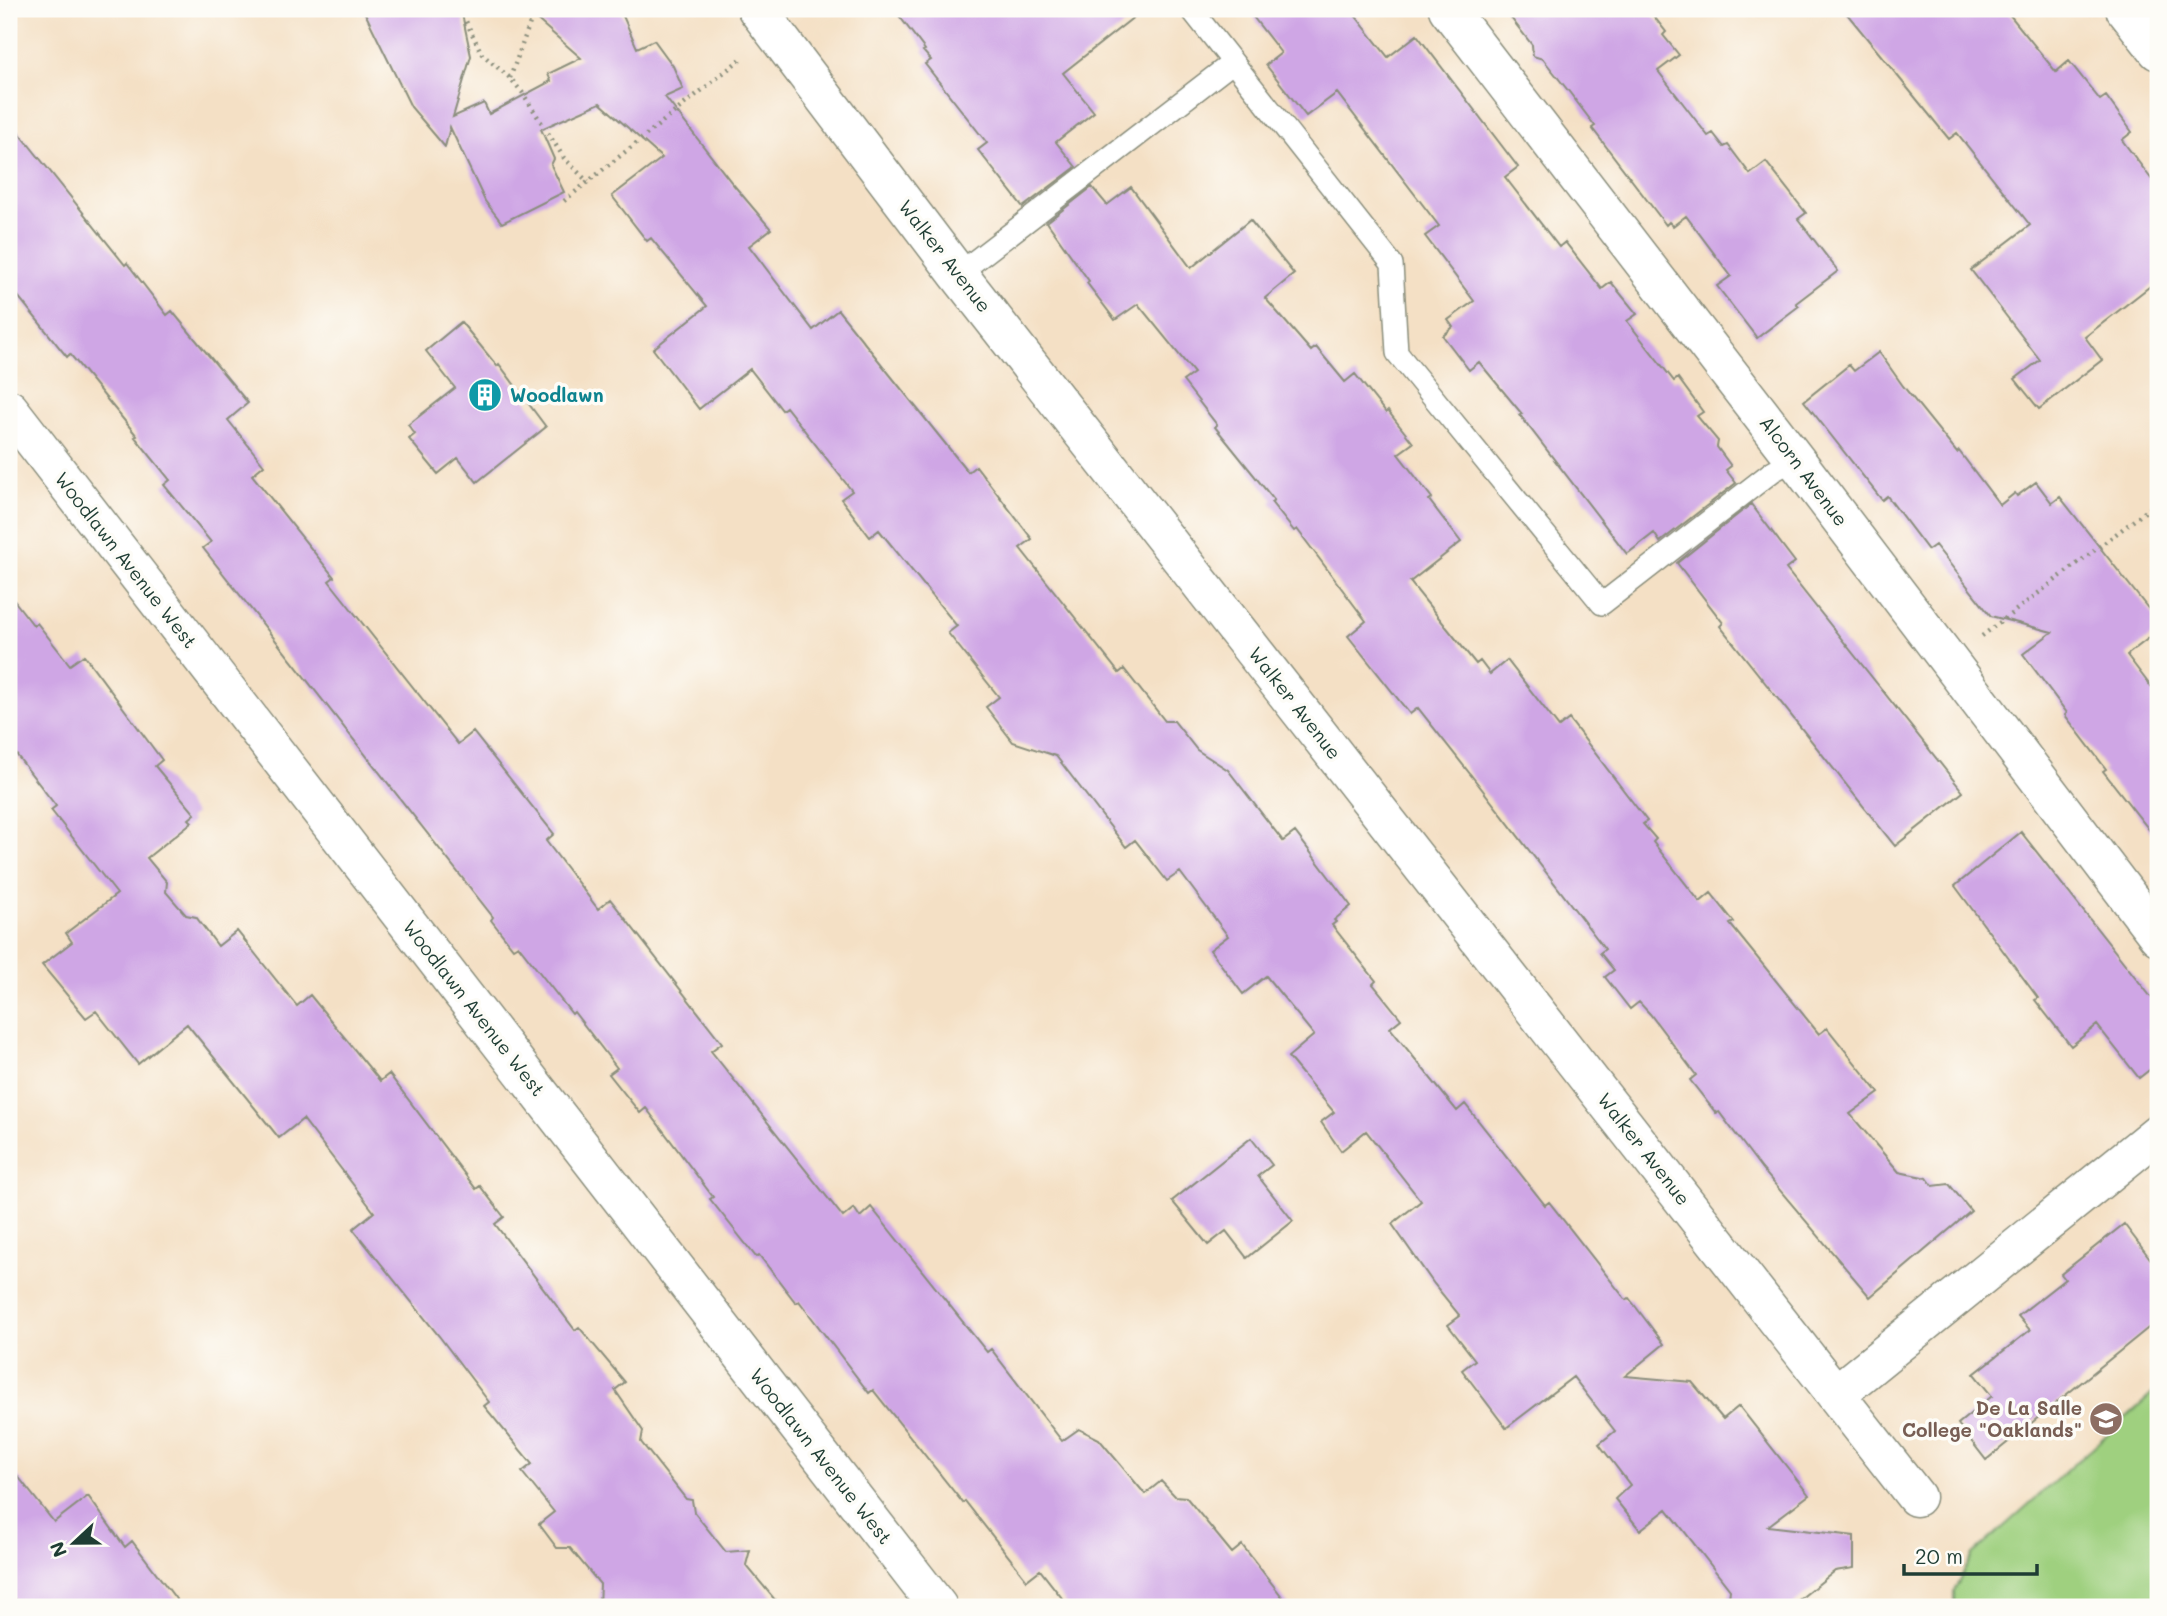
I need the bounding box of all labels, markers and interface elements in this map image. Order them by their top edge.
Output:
street label: Walker Avenue [894,194,997,317]
building icon: Woodlawn [466,376,504,414]
place label: Woodlawn [510,382,604,407]
street label: Alcorn Avenue [1755,410,1854,531]
street label: Woodlawn Avenue West [50,466,203,653]
street label: Walker Avenue [1244,641,1347,764]
street label: Woodlawn Avenue West [398,914,551,1101]
street label: Walker Avenue [1593,1087,1696,1210]
street label: Woodlawn Avenue West [745,1362,898,1549]
place label: De La Salle College "Oaklands" [1902,1395,2082,1442]
school or university icon: De La Salle College "Oaklands" [2087,1400,2125,1438]
north arrow [38,1508,108,1578]
scale bar [1904,1532,2038,1576]
text: N [43,1538,72,1561]
text: 20 m [1915,1542,1963,1569]

